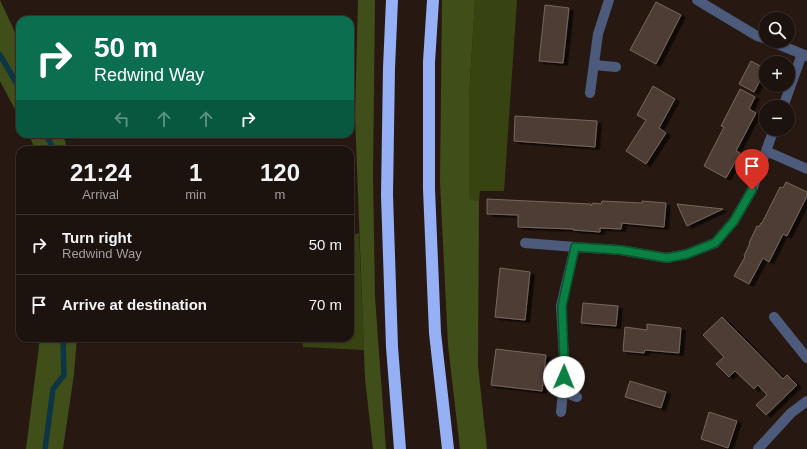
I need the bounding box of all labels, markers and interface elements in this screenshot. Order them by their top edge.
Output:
map controls [759,12,795,136]
button: search [759,12,795,48]
icon: right [28,32,80,84]
text: 50 m [94,32,158,63]
button: + [759,56,795,92]
text: Redwind Way [94,65,204,85]
button: − [759,100,795,136]
icon: left [111,108,133,130]
icon: ahead [153,108,175,130]
icon: ahead [195,108,217,130]
icon: right [237,108,259,130]
pin [735,149,769,190]
icon: arrive [741,155,763,177]
text: 21:24 [70,159,131,186]
text: 1 [189,159,202,186]
text: 120 [260,159,300,186]
text: Arrival [82,187,119,202]
text: min [185,187,206,202]
text: m [275,187,285,202]
text: Turn right [62,229,132,246]
icon: right [28,234,50,256]
text: 50 m [309,236,342,253]
text: Redwind Way [62,246,142,261]
icon: arrive [28,294,50,316]
text: Arrive at destination [62,296,207,313]
text: 70 m [309,296,342,313]
position arrow [543,356,585,398]

